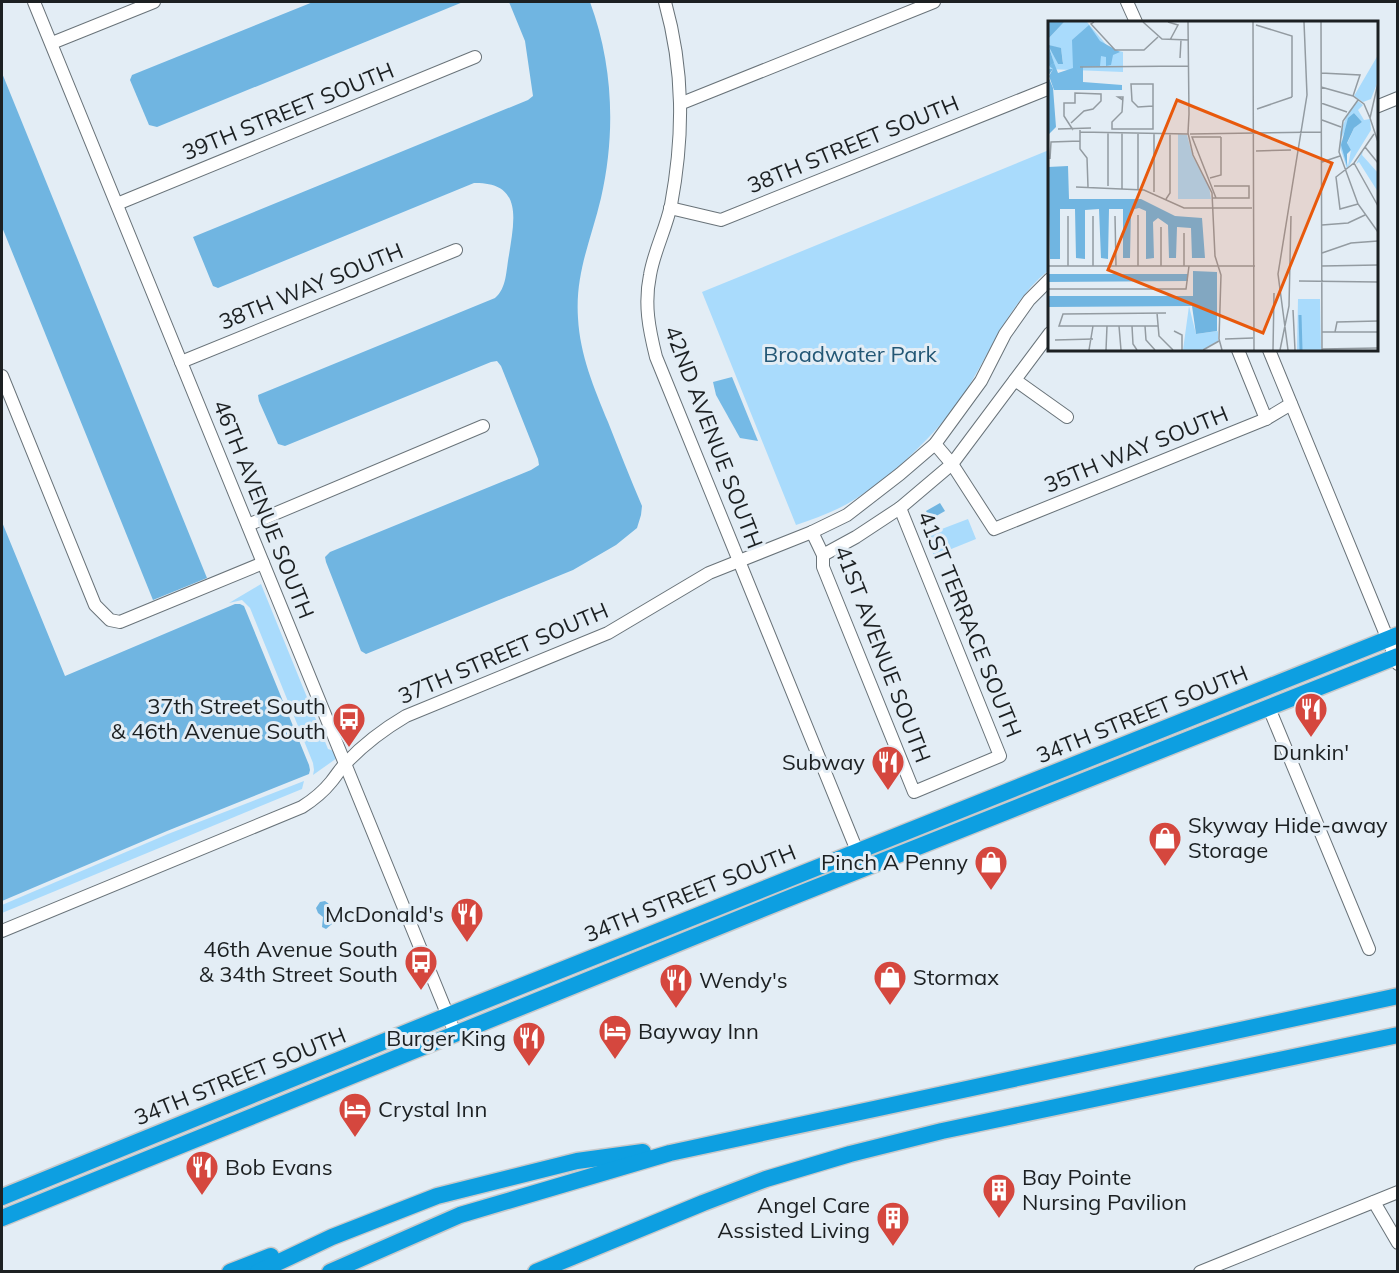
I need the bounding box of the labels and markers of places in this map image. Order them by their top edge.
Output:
restaurant icon: Dunkin' [1293,691,1329,738]
place label: 37th Street South & 46th Avenue South [111,692,326,745]
bus stop icon: 37th Street South & 46th Avenue South [331,701,367,748]
place label: Dunkin' [1273,738,1349,766]
restaurant icon: Subway [870,744,906,791]
place label: Subway [782,748,865,776]
place label: Skyway Hide-away Storage [1188,811,1388,864]
shop icon: Skyway Hide-away Storage [1147,820,1183,867]
shop icon: Pinch A Penny [973,844,1009,891]
place label: Pinch A Penny [821,848,968,876]
restaurant icon: McDonald's [449,896,485,943]
place label: McDonald's [325,900,444,928]
place label: 46th Avenue South & 34th Street South [199,935,398,988]
bus stop icon: 46th Avenue South & 34th Street South [403,944,439,991]
shop icon: Stormax [872,959,908,1006]
restaurant icon: Wendy's [658,962,694,1009]
place label: Stormax [913,963,999,991]
place label: Wendy's [699,966,788,994]
hotel icon: Bayway Inn [597,1013,633,1060]
place label: Bayway Inn [638,1017,759,1045]
restaurant icon: Burger King [511,1020,547,1067]
place label: Burger King [386,1024,506,1052]
hotel icon: Crystal Inn [337,1091,373,1138]
place label: Crystal Inn [378,1095,487,1123]
restaurant icon: Bob Evans [184,1149,220,1196]
place label: Bob Evans [225,1153,333,1181]
place label: Bay Pointe Nursing Pavilion [1022,1163,1187,1216]
building icon: Bay Pointe Nursing Pavilion [981,1172,1017,1219]
place label: Angel Care Assisted Living [717,1191,870,1244]
building icon: Angel Care Assisted Living [875,1200,911,1247]

